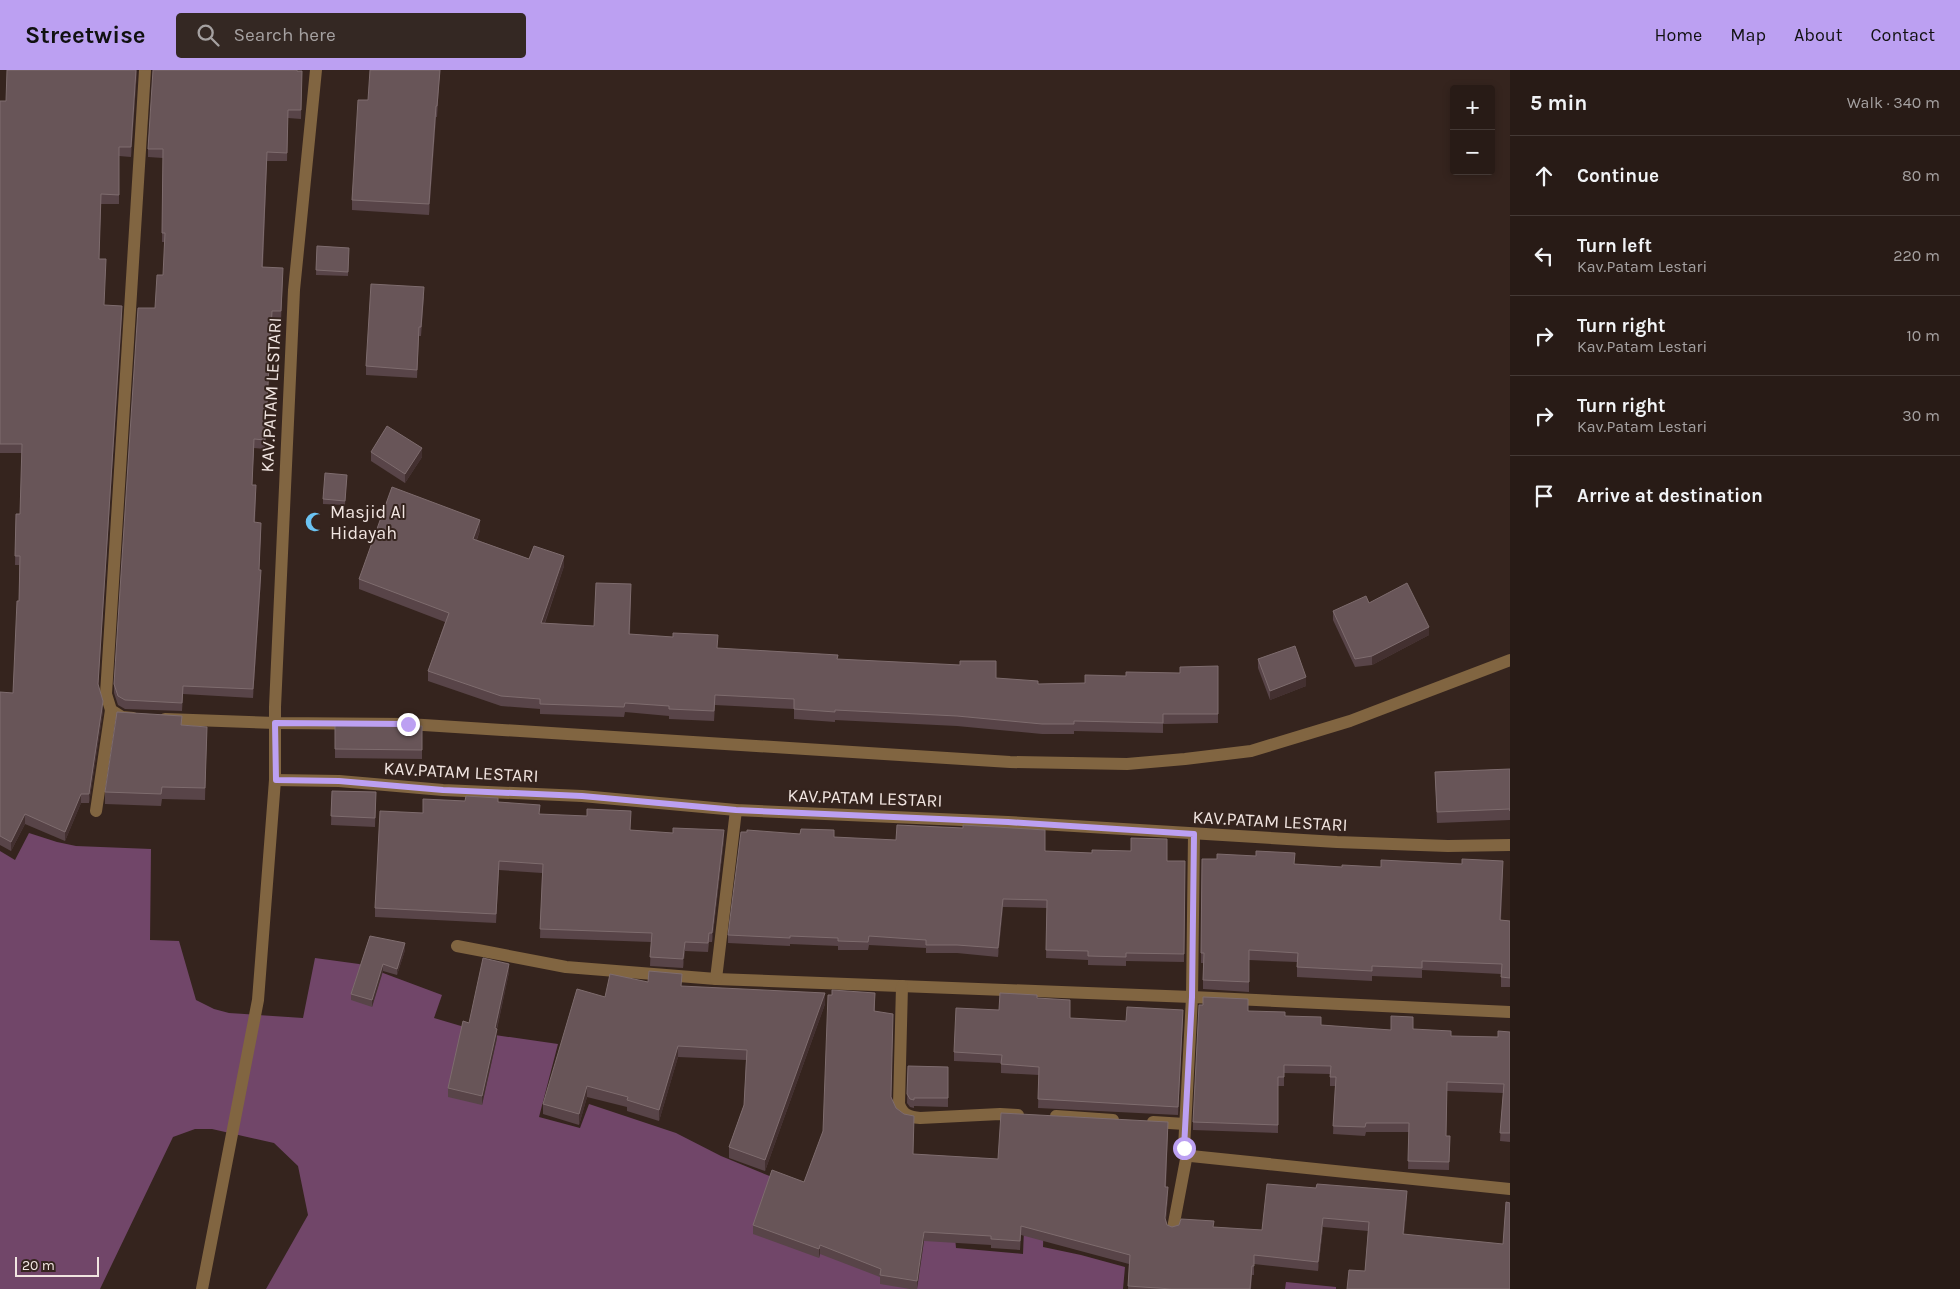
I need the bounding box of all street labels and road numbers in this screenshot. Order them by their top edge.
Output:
street label: KAV.PATAM LESTARI [256,317,286,473]
street label: KAV.PATAM LESTARI [383,757,539,787]
street label: KAV.PATAM LESTARI [787,784,943,812]
street label: KAV.PATAM LESTARI [1192,806,1348,836]

